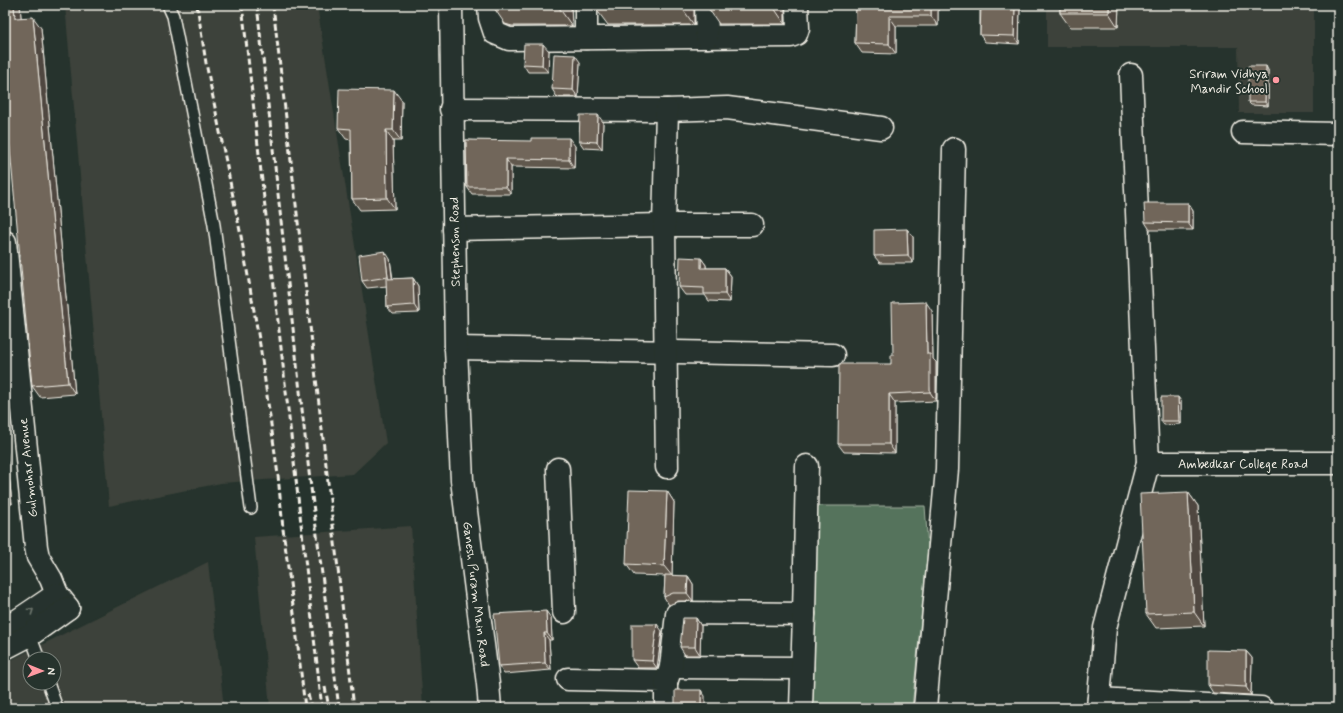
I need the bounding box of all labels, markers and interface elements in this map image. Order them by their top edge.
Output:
place label: Sriram Vidhya Mandir School [1189,66,1268,98]
marker: Sriram Vidhya Mandir School [1271,75,1281,85]
street label: Stephenson Road [446,197,465,287]
street label: Gulmohar Avenue [15,417,42,518]
street label: Ambedkar College Road [1178,456,1308,473]
street label: Ganesh Puram Main Road [458,521,493,668]
one-way arrow [27,608,34,616]
north arrow [22,651,62,691]
text: N [44,667,58,675]

